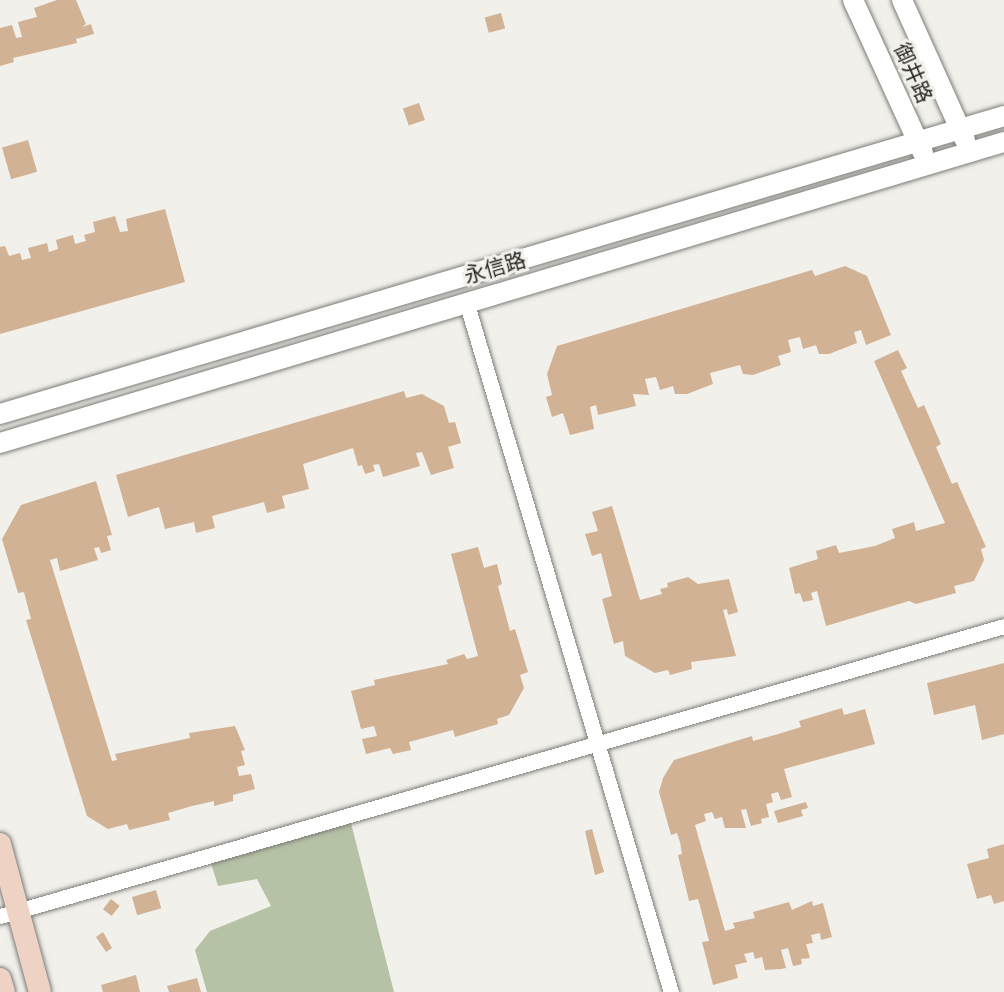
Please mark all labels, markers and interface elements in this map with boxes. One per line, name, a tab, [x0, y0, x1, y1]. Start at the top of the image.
street label: 御井路	[889, 39, 937, 107]
street label: 永信路	[461, 247, 529, 289]

